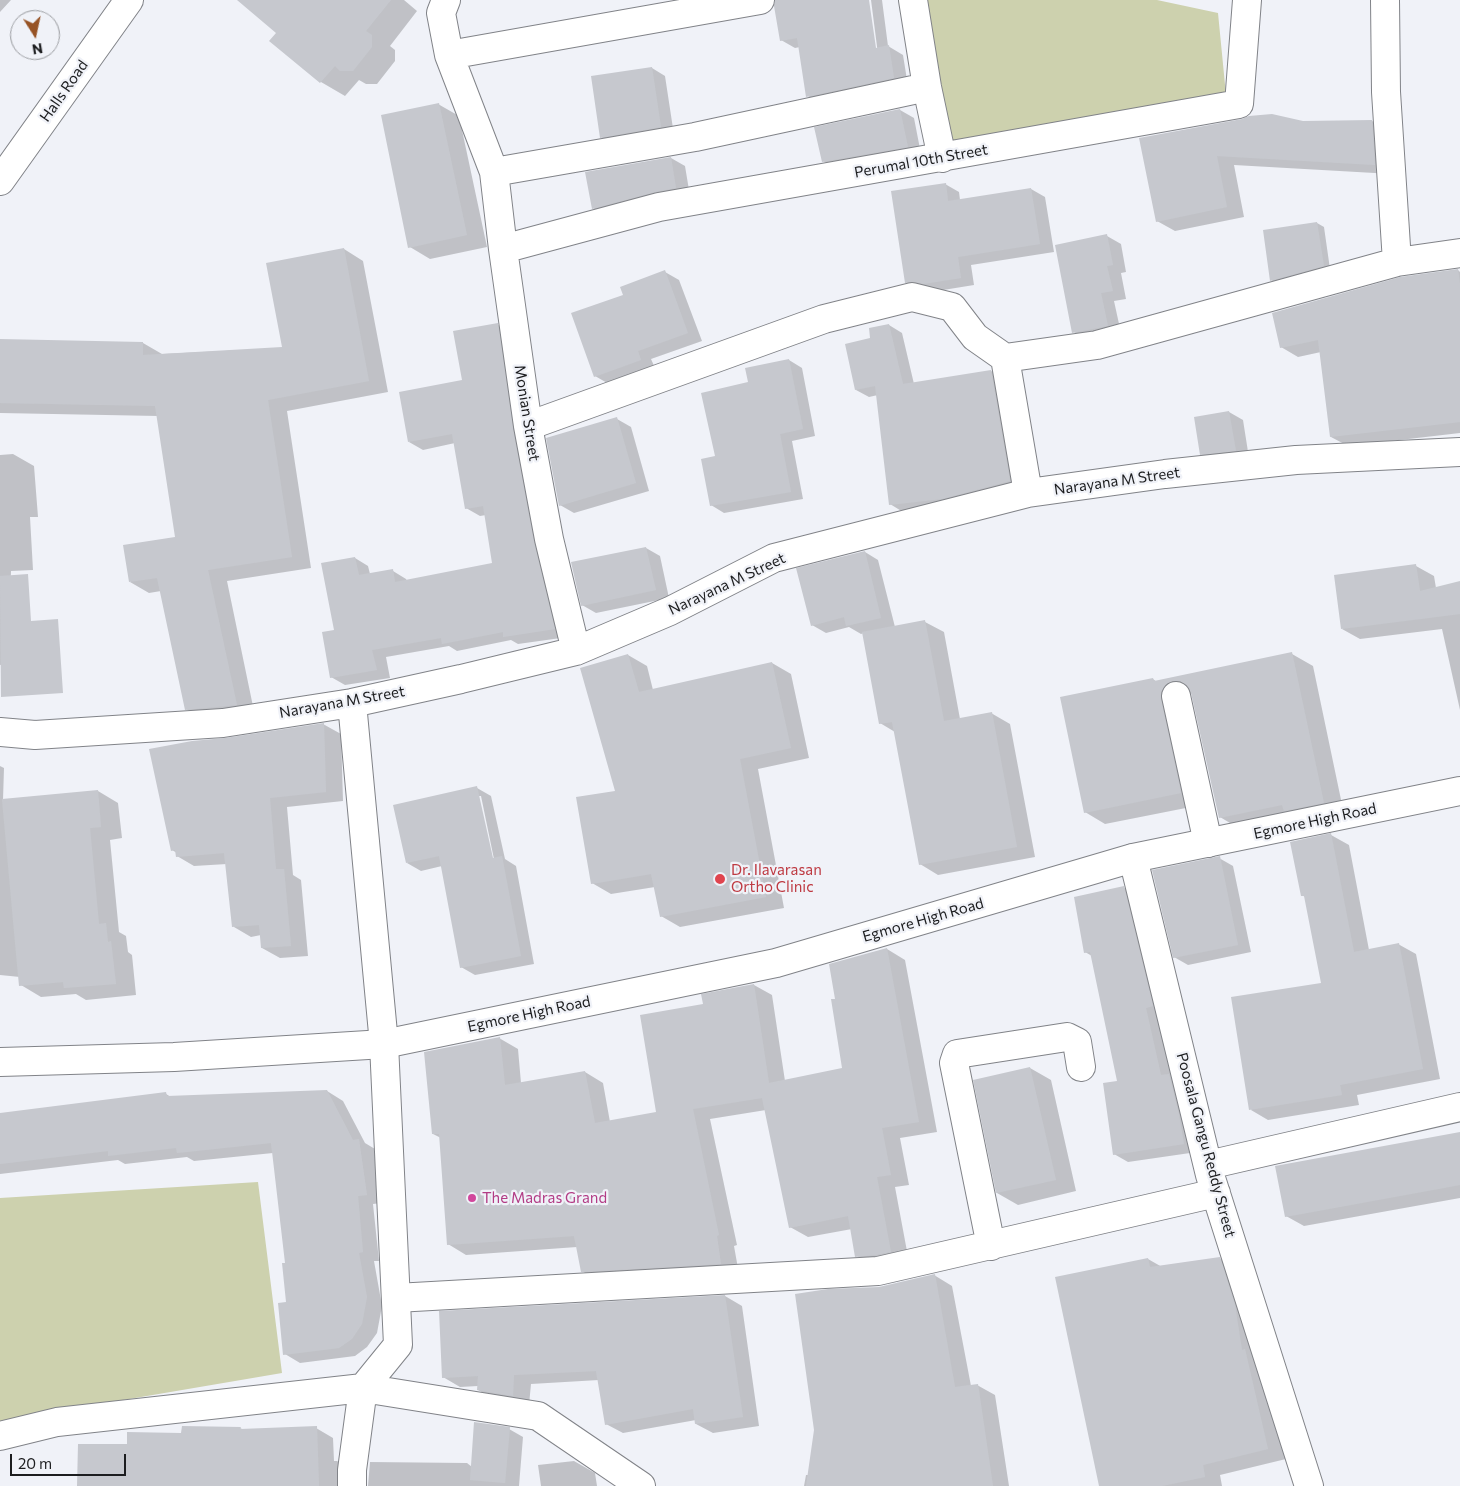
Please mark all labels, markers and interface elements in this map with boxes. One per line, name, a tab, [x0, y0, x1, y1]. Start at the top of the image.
north arrow	[10, 10, 60, 60]
text: N	[31, 40, 44, 59]
street label: Halls Road	[36, 57, 92, 125]
street label: Perumal 10th Street	[853, 140, 989, 182]
street label: Monian Street	[510, 363, 544, 463]
street label: Narayana M Street	[1053, 463, 1181, 499]
street label: Narayana M Street	[666, 549, 788, 619]
street label: Narayana M Street	[278, 682, 406, 722]
street label: Egmore High Road	[1252, 799, 1378, 843]
place label: Dr. Ilavarasan Ortho Clinic	[731, 861, 822, 896]
marker: Dr. Ilavarasan Ortho Clinic	[713, 872, 727, 886]
street label: Egmore High Road	[860, 894, 986, 946]
street label: Egmore High Road	[466, 992, 592, 1036]
street label: Poosala Gangu Reddy Street	[1173, 1051, 1239, 1239]
place label: The Madras Grand	[482, 1189, 607, 1207]
marker: The Madras Grand	[466, 1192, 478, 1204]
scale bar	[12, 1444, 129, 1476]
text: 20 m	[18, 1454, 52, 1472]

